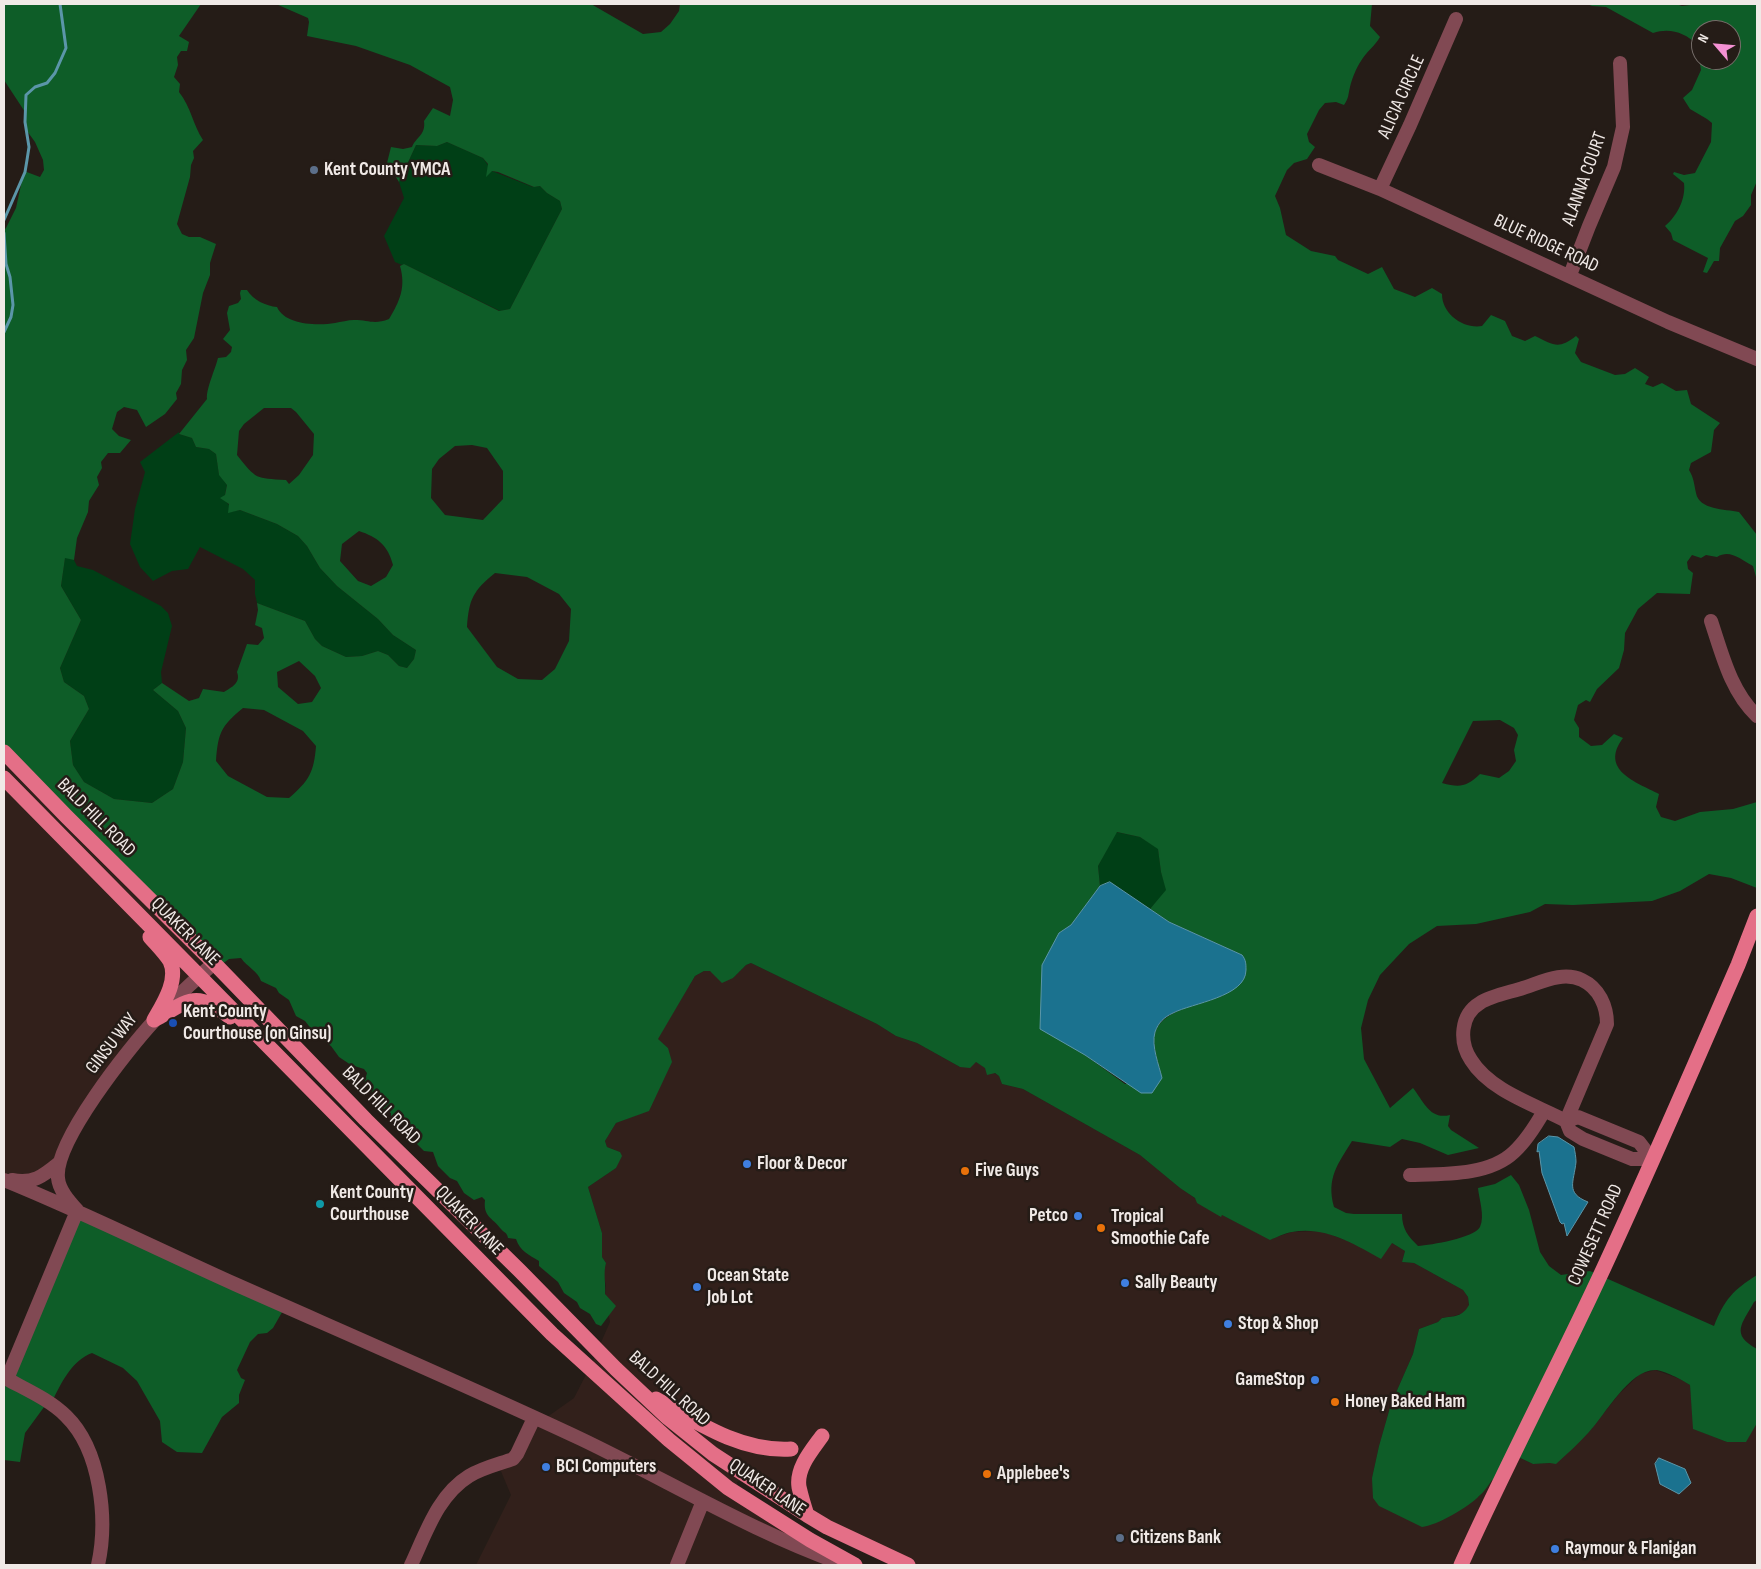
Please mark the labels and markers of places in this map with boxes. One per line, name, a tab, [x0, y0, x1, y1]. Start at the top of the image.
place label: Kent County YMCA	[324, 159, 450, 181]
marker: Kent County YMCA	[308, 164, 320, 176]
place label: Kent County Courthouse (on Ginsu)	[183, 1001, 331, 1045]
marker: Kent County Courthouse (on Ginsu)	[167, 1017, 179, 1029]
place label: Floor & Decor	[757, 1153, 847, 1175]
marker: Floor & Decor	[741, 1158, 753, 1170]
place label: Five Guys	[975, 1160, 1039, 1182]
marker: Five Guys	[959, 1165, 971, 1177]
place label: Kent County Courthouse	[330, 1182, 414, 1226]
marker: Kent County Courthouse	[314, 1198, 326, 1210]
place label: Petco	[1029, 1205, 1068, 1227]
place label: Tropical Smoothie Cafe	[1111, 1206, 1210, 1250]
marker: Petco	[1072, 1210, 1084, 1222]
marker: Tropical Smoothie Cafe	[1095, 1222, 1107, 1234]
place label: Ocean State Job Lot	[707, 1265, 789, 1309]
place label: Sally Beauty	[1135, 1272, 1217, 1294]
marker: Sally Beauty	[1119, 1277, 1131, 1289]
marker: Ocean State Job Lot	[691, 1281, 703, 1293]
place label: Stop & Shop	[1238, 1313, 1319, 1335]
marker: Stop & Shop	[1222, 1318, 1234, 1330]
place label: GameStop	[1235, 1369, 1305, 1391]
marker: GameStop	[1309, 1374, 1321, 1386]
place label: Honey Baked Ham	[1345, 1391, 1465, 1413]
marker: Honey Baked Ham	[1329, 1396, 1341, 1408]
place label: BCI Computers	[556, 1456, 656, 1478]
marker: BCI Computers	[540, 1461, 552, 1473]
place label: Applebee's	[997, 1463, 1070, 1485]
marker: Applebee's	[981, 1468, 993, 1480]
place label: Citizens Bank	[1130, 1527, 1221, 1549]
marker: Citizens Bank	[1114, 1532, 1126, 1544]
place label: Raymour & Flanigan	[1565, 1538, 1697, 1560]
marker: Raymour & Flanigan	[1549, 1543, 1561, 1555]

